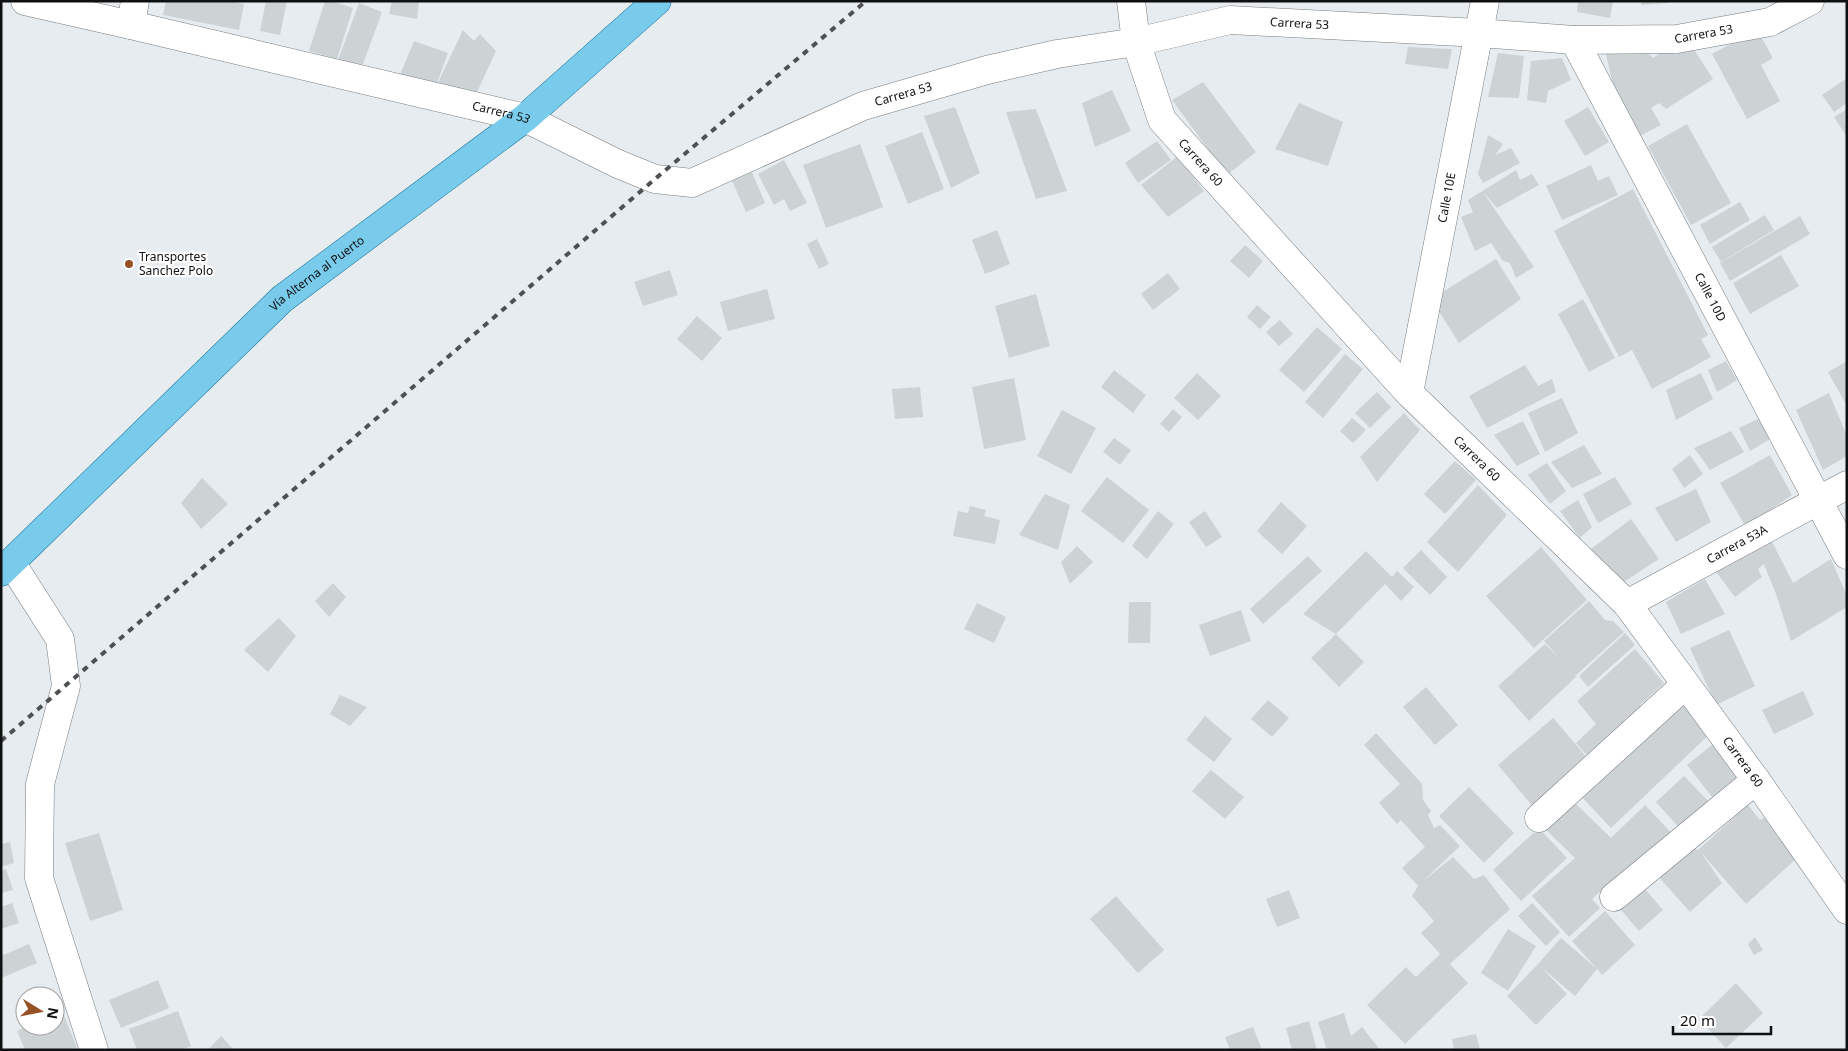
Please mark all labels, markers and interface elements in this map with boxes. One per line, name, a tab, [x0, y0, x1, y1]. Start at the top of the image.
street label: Carrera 53	[1270, 13, 1330, 33]
street label: Carrera 53	[1673, 20, 1734, 47]
street label: Carrera 53	[872, 77, 934, 110]
street label: Carrera 53	[471, 97, 534, 127]
street label: Carrera 60	[1175, 135, 1227, 190]
street label: Calle 10E	[1433, 171, 1460, 224]
street label: Vía Alterna al Puerto	[265, 232, 368, 315]
place label: Transportes Sanchez Polo	[139, 248, 213, 279]
marker: Transportes Sanchez Polo	[123, 258, 135, 270]
street label: Calle 10D	[1691, 269, 1731, 324]
street label: Carrera 60	[1450, 432, 1504, 485]
street label: Carrera 53A	[1703, 521, 1770, 567]
street label: Carrera 60	[1719, 733, 1768, 791]
north arrow	[15, 986, 65, 1036]
scale bar	[1673, 1004, 1770, 1036]
text: N	[43, 1006, 64, 1021]
text: 20 m	[1680, 1010, 1715, 1030]

